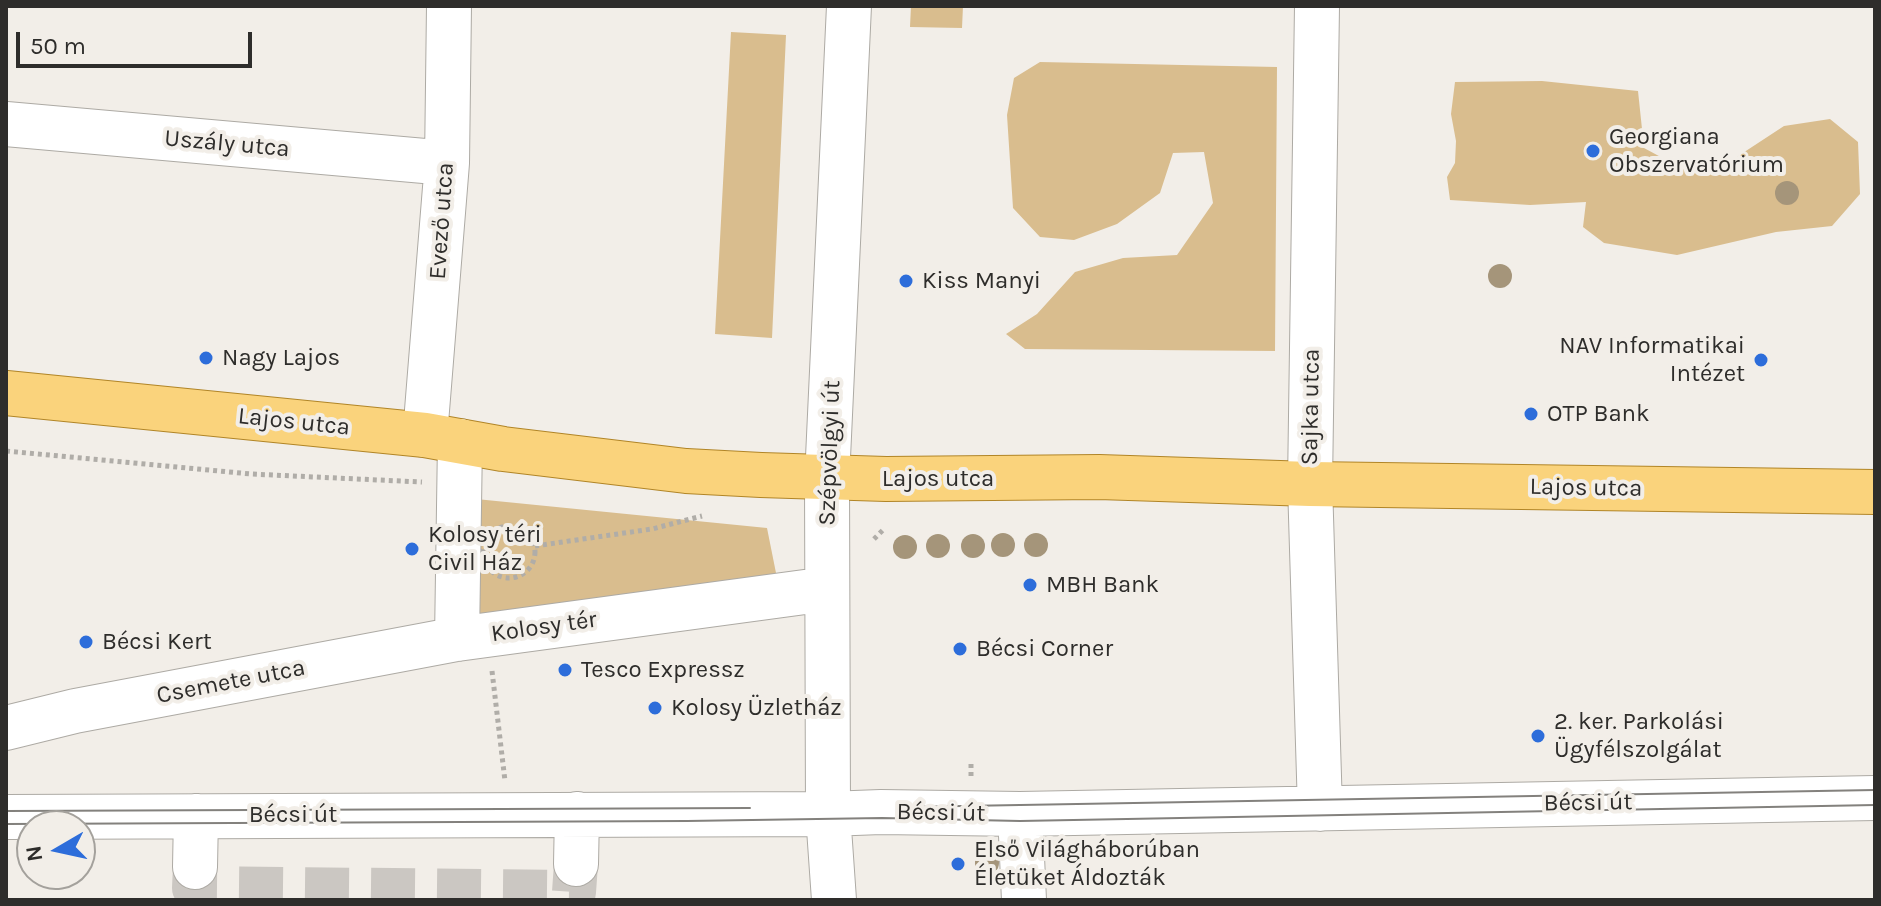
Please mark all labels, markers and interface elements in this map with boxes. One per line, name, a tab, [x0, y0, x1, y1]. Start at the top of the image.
scale bar	[20, 16, 256, 66]
text: 50 m	[30, 32, 86, 60]
place label: Georgiana Obszervatórium	[1609, 123, 1784, 179]
street label: Uszály utca	[163, 124, 291, 164]
marker: Georgiana Obszervatórium	[1584, 142, 1602, 160]
street label: Evező utca	[424, 162, 460, 280]
place label: Kiss Manyi	[922, 267, 1041, 295]
marker: Kiss Manyi	[897, 272, 915, 290]
place label: NAV Informatikai Intézet	[1559, 332, 1745, 388]
place label: Nagy Lajos	[222, 344, 340, 372]
street label: Sajka utca	[1296, 348, 1326, 466]
marker: Nagy Lajos	[197, 349, 215, 367]
marker: NAV Informatikai Intézet	[1752, 351, 1770, 369]
street label: Szépvölgyi út	[813, 380, 847, 526]
place label: OTP Bank	[1547, 400, 1650, 428]
street label: Lajos utca	[237, 402, 351, 442]
marker: OTP Bank	[1522, 405, 1540, 423]
street label: Lajos utca	[882, 465, 994, 493]
street label: Lajos utca	[1529, 473, 1643, 503]
place label: Kolosy téri Civil Ház	[428, 521, 542, 577]
marker: Kolosy téri Civil Ház	[403, 540, 421, 558]
place label: MBH Bank	[1046, 571, 1159, 599]
marker: MBH Bank	[1021, 576, 1039, 594]
street label: Kolosy tér	[489, 605, 599, 649]
place label: Bécsi Kert	[102, 628, 212, 656]
marker: Bécsi Kert	[77, 633, 95, 651]
place label: Bécsi Corner	[976, 635, 1113, 663]
marker: Bécsi Corner	[951, 640, 969, 658]
street label: Csemete utca	[154, 653, 308, 711]
place label: Tesco Expressz	[581, 656, 745, 684]
marker: Tesco Expressz	[556, 661, 574, 679]
place label: Kolosy Üzletház	[671, 694, 842, 722]
marker: Kolosy Üzletház	[646, 699, 664, 717]
place label: 2. ker. Parkolási Ügyfélszolgálat	[1554, 708, 1724, 764]
marker: 2. ker. Parkolási Ügyfélszolgálat	[1529, 727, 1547, 745]
street label: Bécsi út	[1543, 788, 1633, 818]
street label: Bécsi út	[896, 798, 986, 828]
street label: Bécsi út	[249, 801, 337, 829]
north arrow	[16, 810, 96, 890]
place label: Első Világháborúban Életüket Áldozták	[974, 836, 1200, 892]
text: N	[20, 844, 48, 863]
marker: Első Világháborúban Életüket Áldozták	[949, 855, 967, 873]

